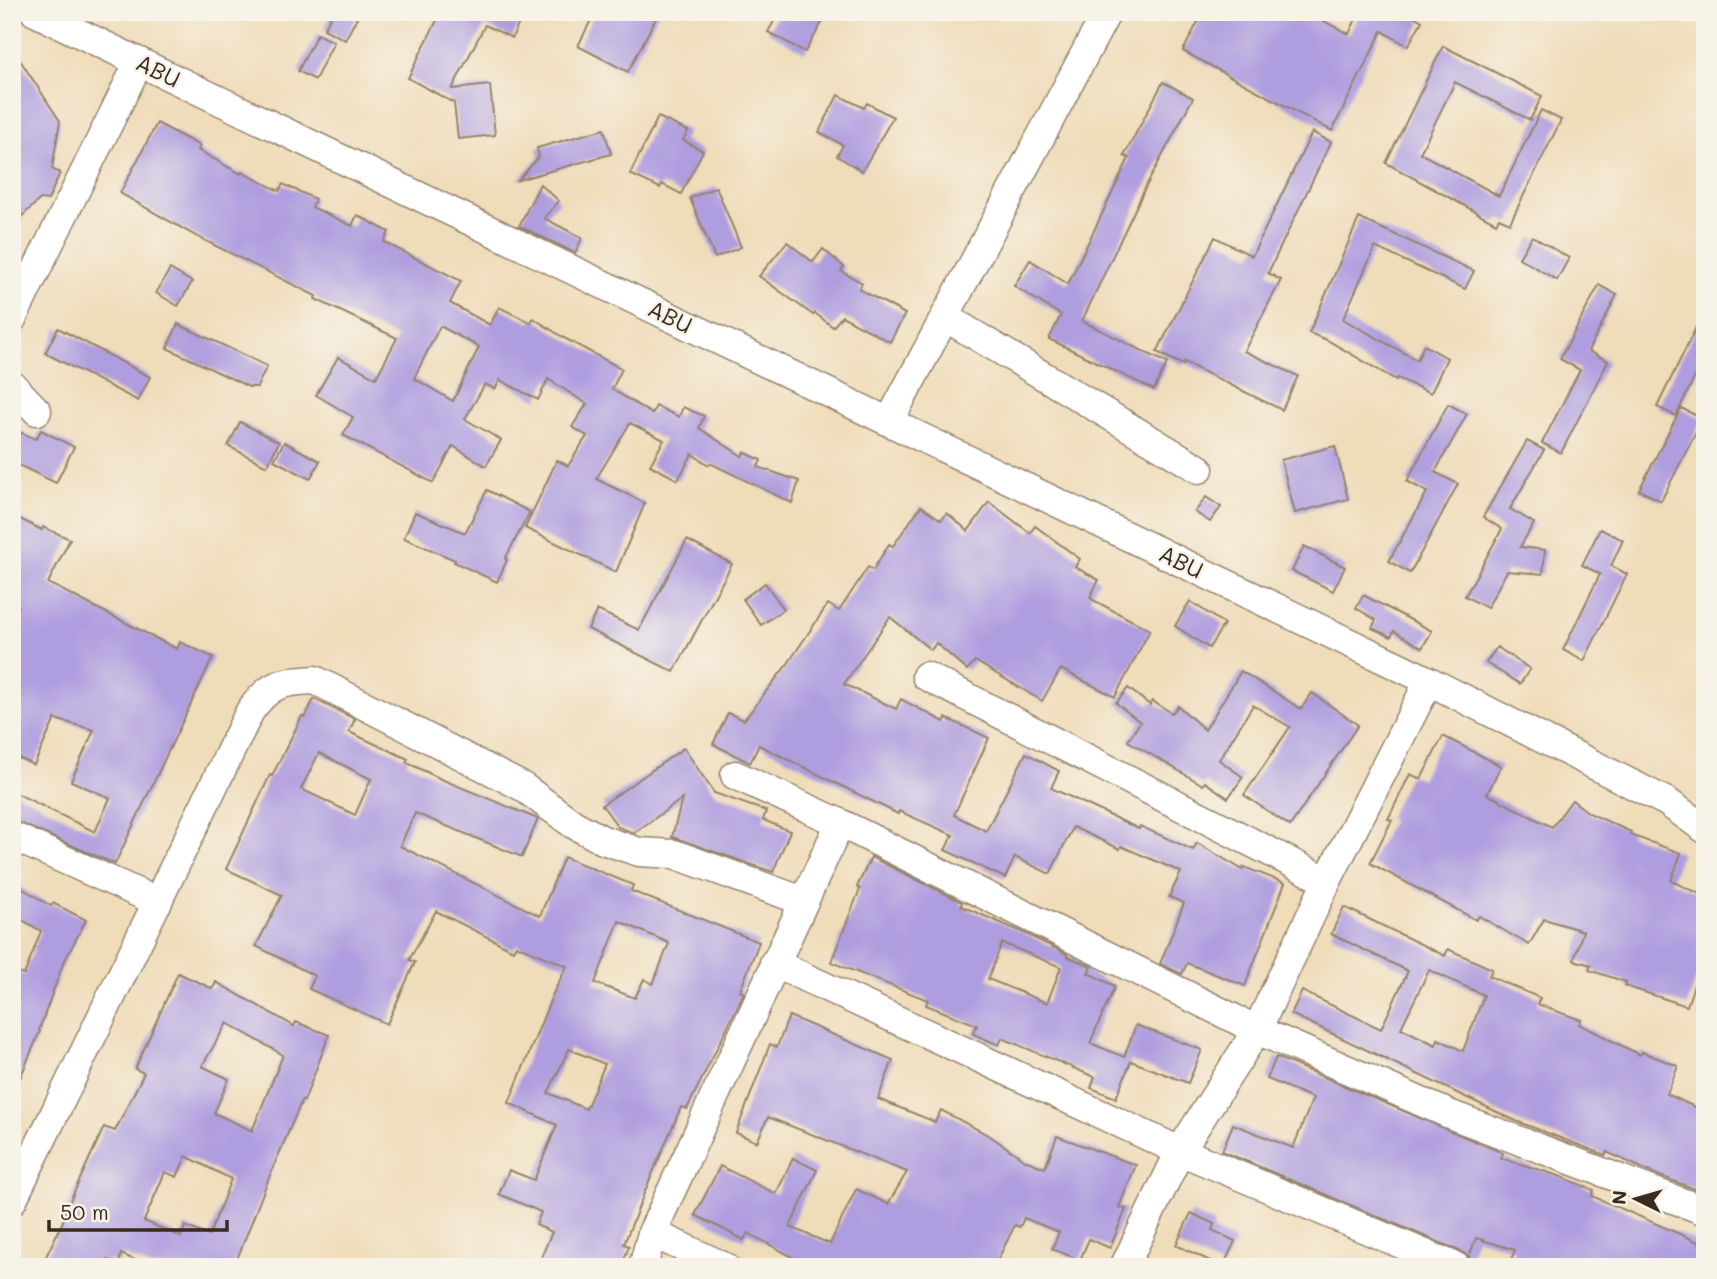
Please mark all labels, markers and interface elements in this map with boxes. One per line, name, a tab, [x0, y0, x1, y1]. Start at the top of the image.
street label: ABU	[131, 47, 185, 94]
street label: ABU	[643, 293, 697, 340]
street label: ABU	[1154, 538, 1208, 585]
north arrow	[1602, 1164, 1672, 1234]
scale bar	[49, 1188, 228, 1232]
text: N	[1605, 1189, 1632, 1206]
text: 50 m	[60, 1198, 109, 1225]

